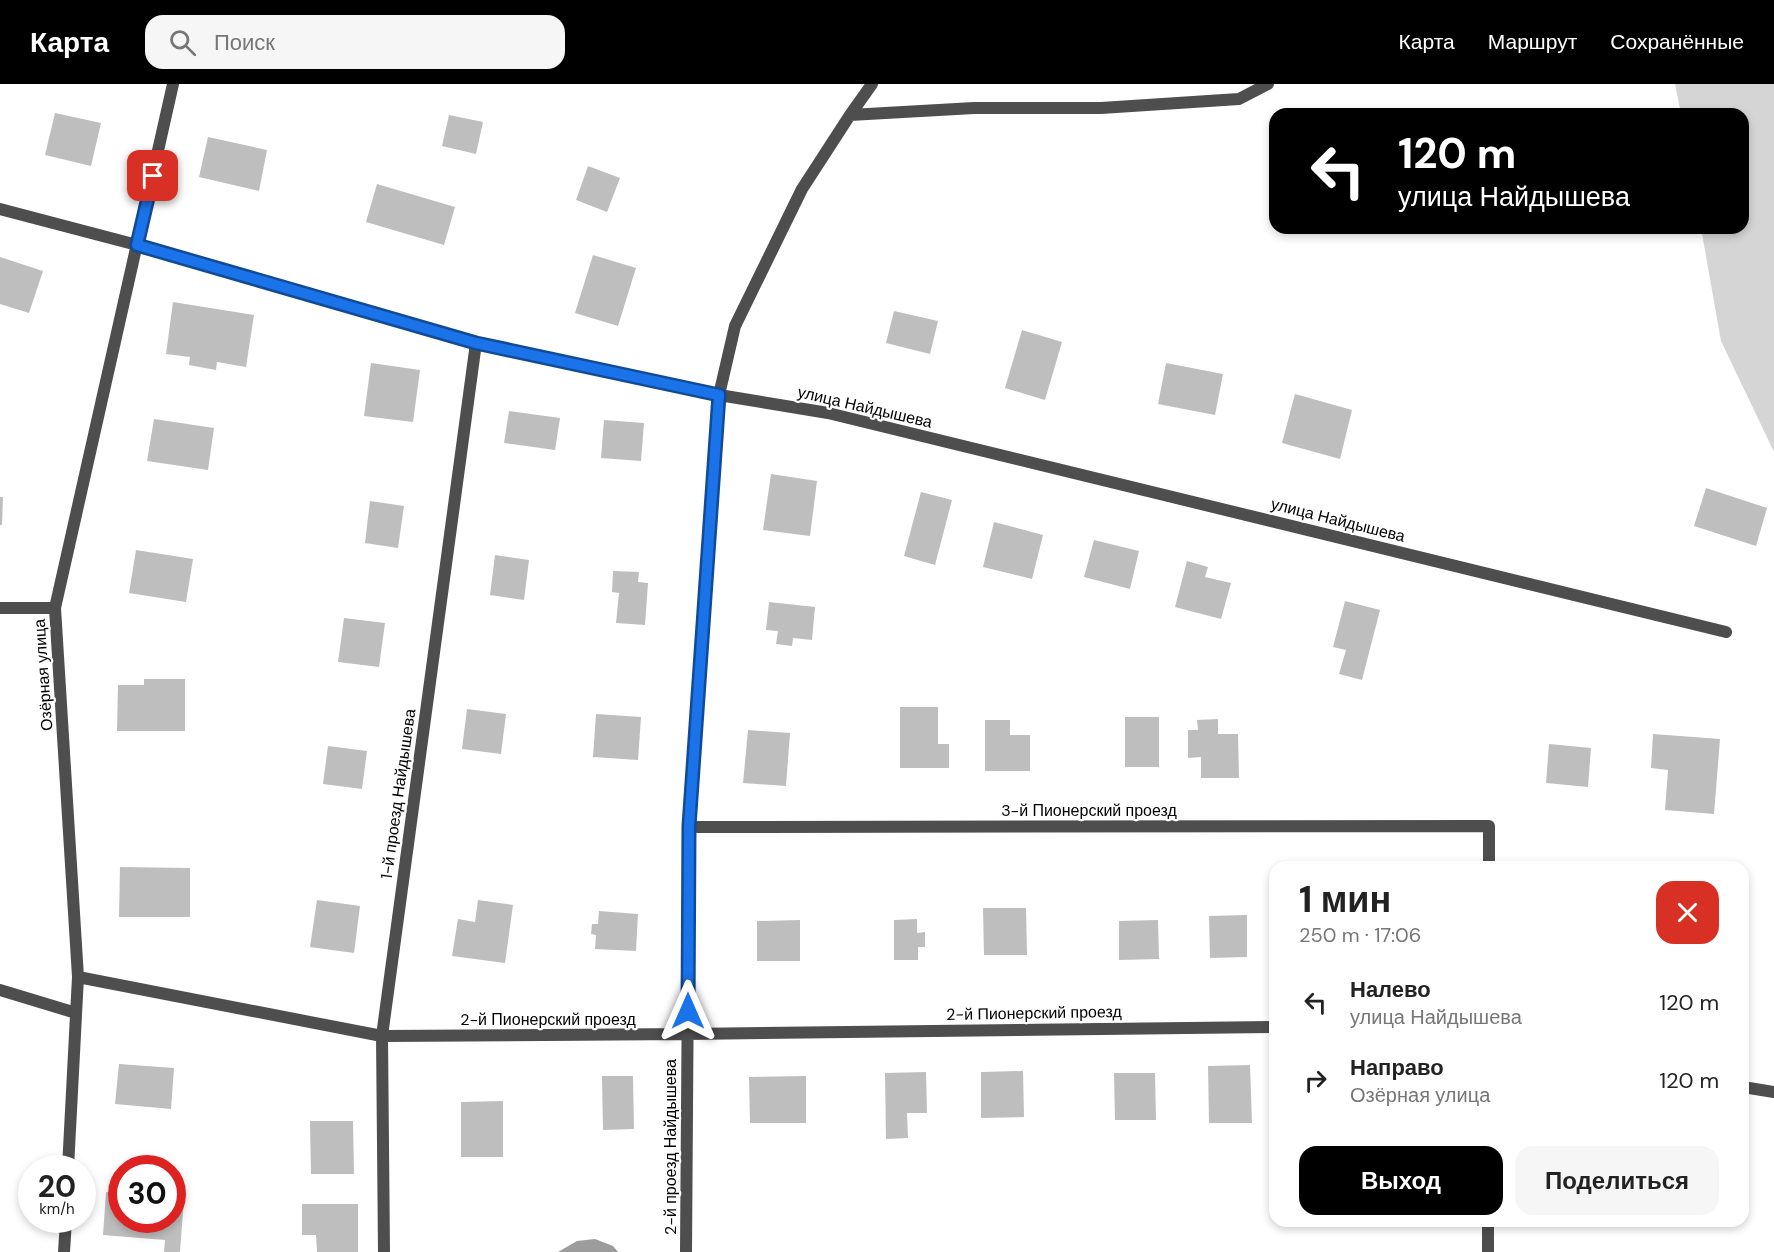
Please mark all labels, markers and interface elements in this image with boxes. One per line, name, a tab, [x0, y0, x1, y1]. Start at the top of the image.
search box	[145, 15, 565, 69]
text: Карта	[30, 24, 109, 61]
icon: search	[166, 26, 199, 59]
text: Поиск	[214, 28, 275, 57]
text: Карта	[1399, 28, 1455, 56]
text: Маршрут	[1488, 28, 1577, 56]
text: Сохранённые	[1610, 28, 1744, 56]
text: 120 m	[1398, 126, 1516, 181]
icon: left	[1299, 132, 1377, 210]
pin	[127, 150, 178, 201]
icon: arrive	[136, 159, 169, 192]
text: улица Найдышева	[1398, 179, 1630, 214]
street label: улица Найдышева	[796, 381, 934, 433]
street label: улица Найдышева	[1269, 493, 1407, 547]
street label: Озёрная улица	[29, 618, 57, 732]
street label: 1-й проезд Найдышева	[376, 707, 420, 880]
street label: 3-й Пионерский проезд	[1001, 800, 1178, 821]
text: 1 мин	[1299, 876, 1391, 923]
button: close	[1656, 881, 1719, 944]
text: 250 m · 17:06	[1299, 922, 1421, 948]
text: Налево	[1350, 975, 1431, 1004]
position arrow	[656, 979, 720, 1043]
icon: left	[1299, 986, 1332, 1019]
text: 120 m	[1659, 988, 1719, 1017]
street label: 2-й Пионерский проезд	[946, 1001, 1123, 1025]
text: улица Найдышева	[1350, 1004, 1522, 1030]
street label: 2-й Пионерский проезд	[460, 1009, 636, 1030]
text: Направо	[1350, 1053, 1444, 1082]
street label: 2-й проезд Найдышева	[660, 1059, 681, 1235]
icon: right	[1299, 1064, 1332, 1097]
text: 120 m	[1659, 1066, 1719, 1095]
text: Озёрная улица	[1350, 1082, 1490, 1108]
button: Выход	[1299, 1146, 1503, 1215]
button: Поделиться	[1515, 1146, 1719, 1215]
speed limit sign: 30	[108, 1155, 186, 1233]
text: 20	[38, 1167, 76, 1206]
text: km/h	[39, 1199, 75, 1219]

